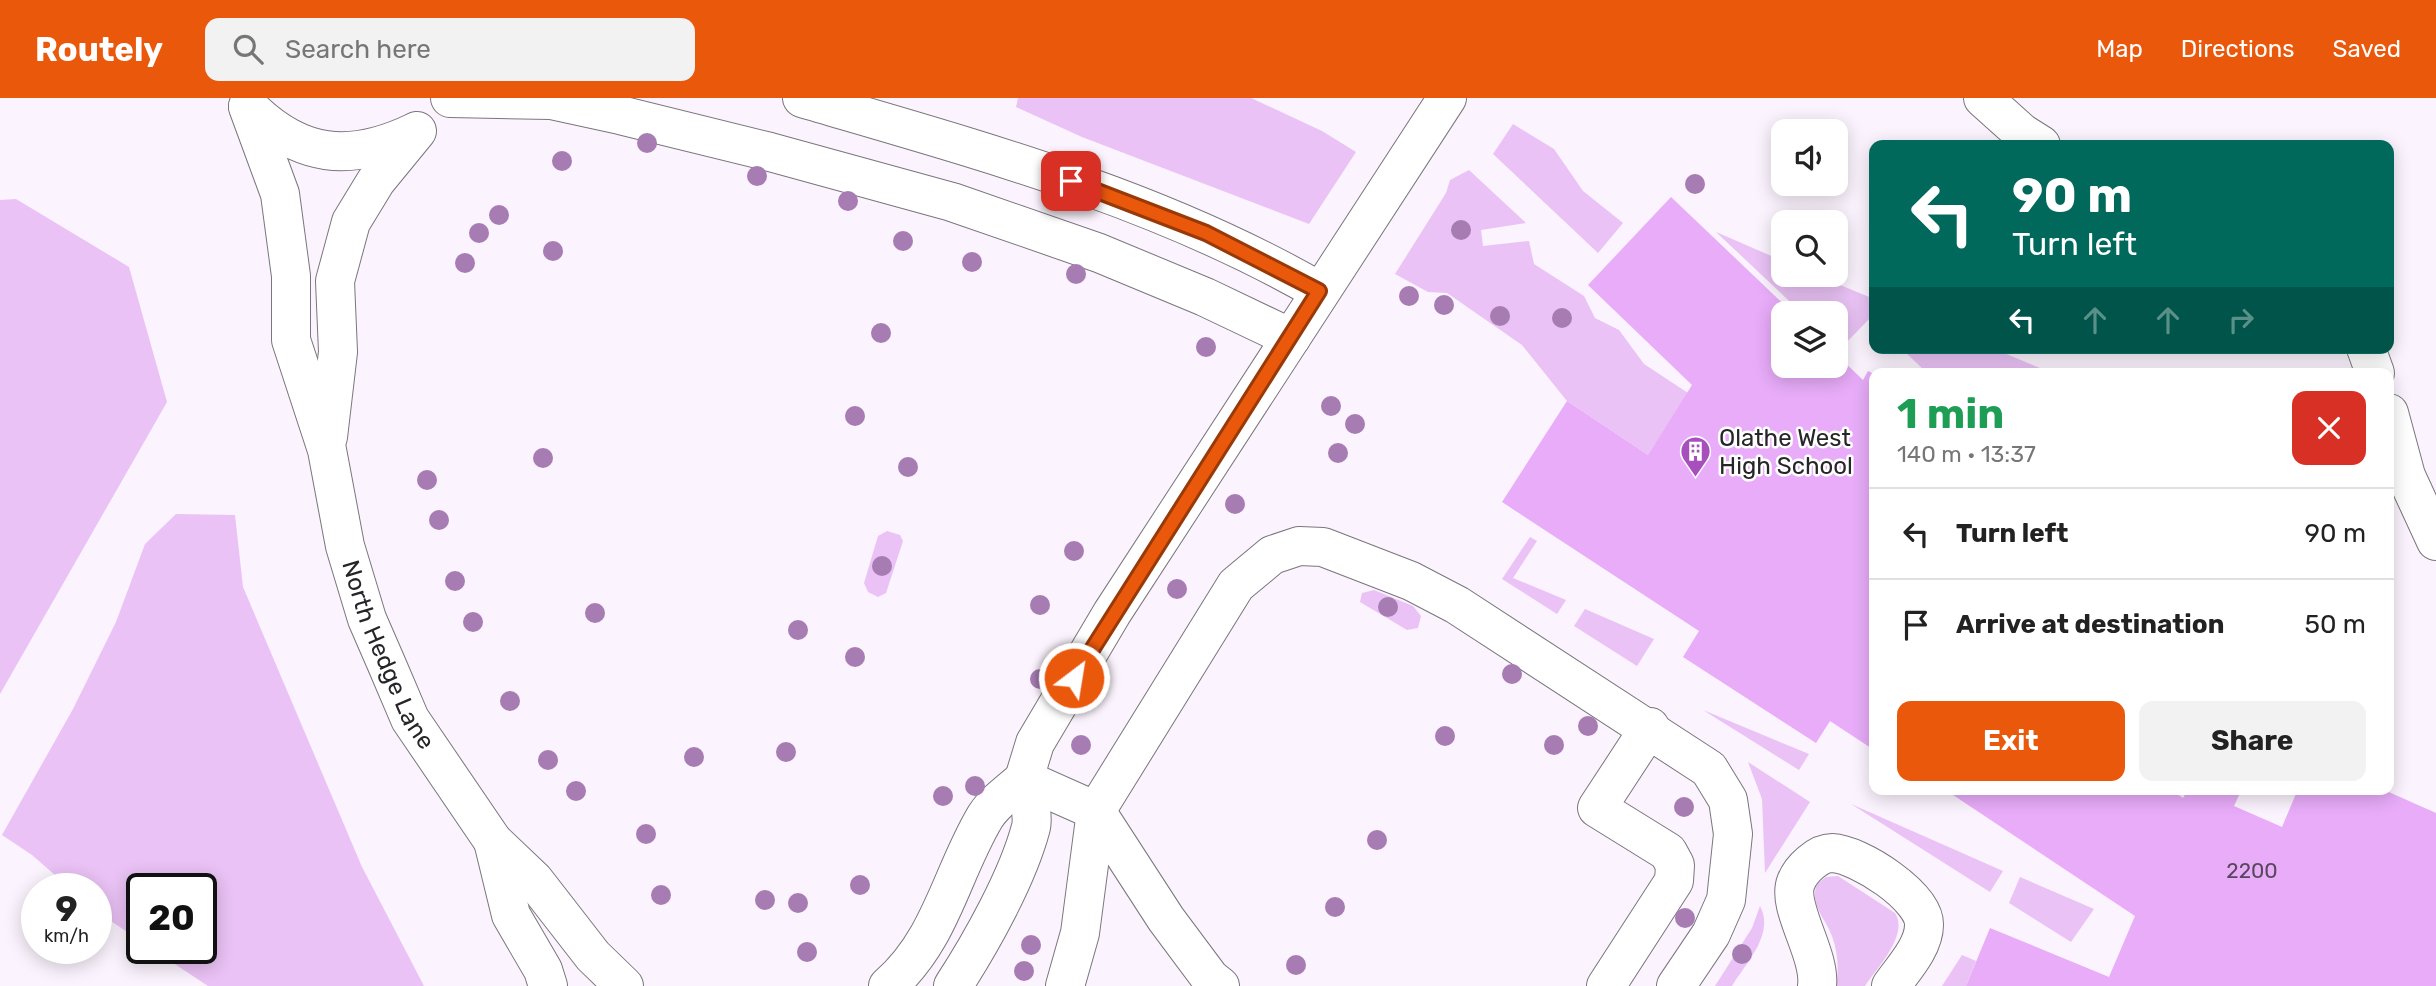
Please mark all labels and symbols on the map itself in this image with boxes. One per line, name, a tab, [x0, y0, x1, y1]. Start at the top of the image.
pin	[1041, 151, 1101, 211]
place label: Olathe West High School	[1719, 424, 1853, 480]
building icon: Olathe West High School	[1679, 435, 1713, 479]
street label: North Hedge Lane	[336, 557, 440, 755]
position arrow	[1037, 641, 1111, 715]
house number: 2200	[2226, 858, 2278, 883]
speed limit sign: 20	[126, 873, 217, 964]

